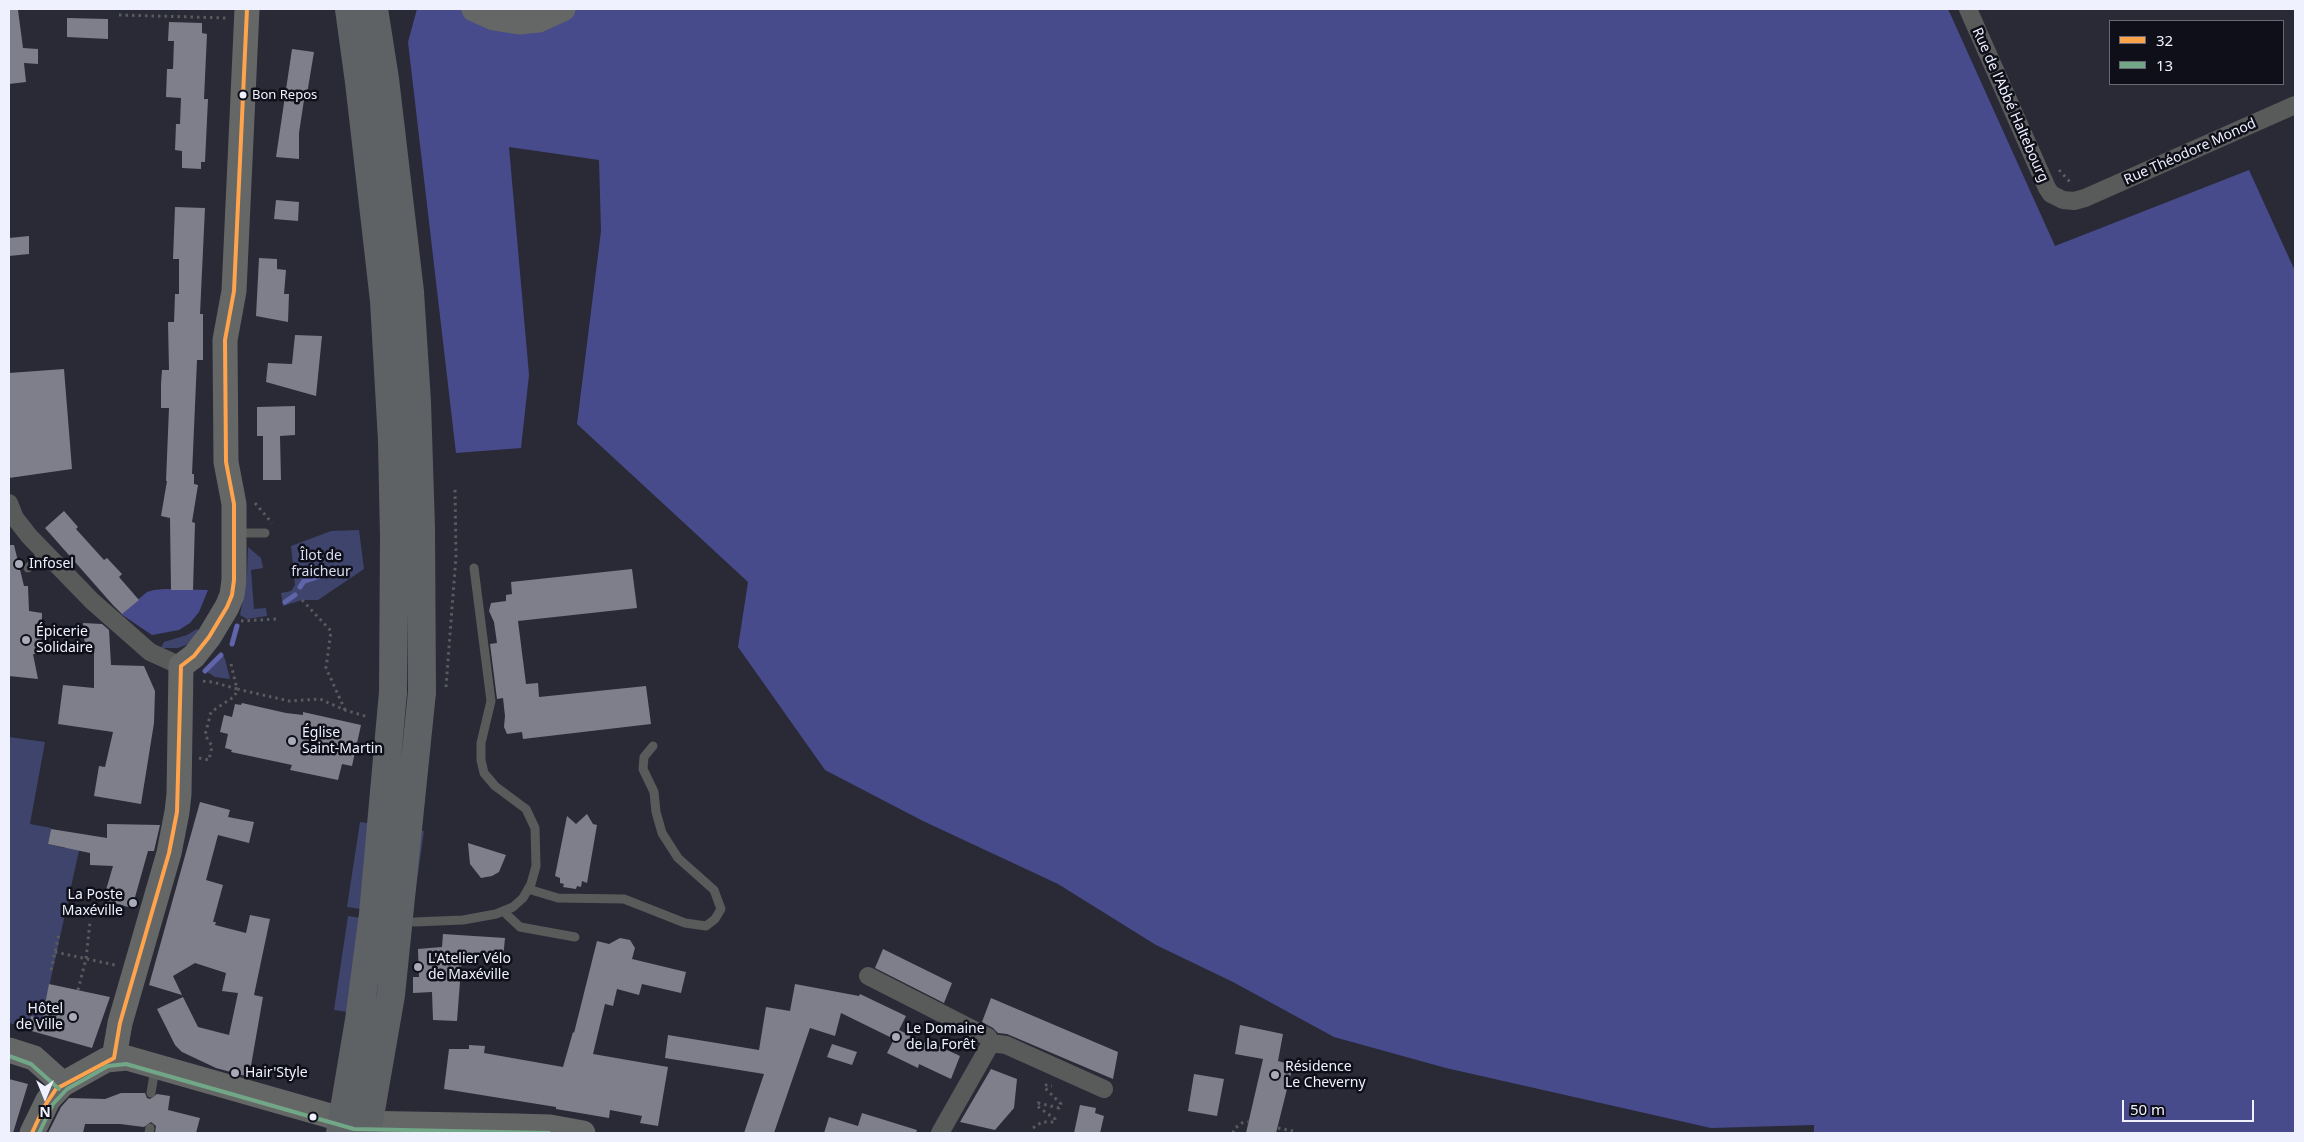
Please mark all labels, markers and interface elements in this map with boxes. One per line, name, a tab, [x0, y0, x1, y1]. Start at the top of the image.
legend	[2109, 20, 2284, 85]
street label: Rue de l'Abbé Haltebourg	[1968, 25, 2052, 185]
text: 32	[2156, 30, 2173, 50]
text: 13	[2156, 55, 2173, 75]
place label: Bon Repos	[252, 87, 317, 103]
marker: Bon Repos	[238, 90, 248, 100]
street label: Rue Théodore Monod	[2121, 115, 2259, 189]
park label: Îlot de fraicheur	[291, 548, 351, 580]
place label: Infosel	[29, 556, 74, 572]
marker: Infosel	[13, 558, 25, 570]
place label: Épicerie Solidaire	[36, 624, 93, 656]
marker: Épicerie Solidaire	[20, 634, 32, 646]
place label: Église Saint-Martin	[302, 725, 383, 758]
marker: Église Saint-Martin	[286, 735, 298, 747]
place label: La Poste Maxéville	[62, 887, 123, 920]
marker: La Poste Maxéville	[127, 897, 139, 909]
place label: L'Atelier Vélo de Maxéville	[428, 951, 511, 984]
marker: L'Atelier Vélo de Maxéville	[412, 961, 424, 973]
place label: Hôtel de Ville	[16, 1001, 63, 1034]
marker: Hôtel de Ville	[67, 1011, 79, 1023]
place label: Le Domaine de la Forêt	[906, 1021, 985, 1054]
marker: Le Domaine de la Forêt	[890, 1031, 902, 1043]
place label: Résidence Le Cheverny	[1285, 1059, 1366, 1092]
place label: Hair'Style	[245, 1065, 308, 1081]
marker: Hair'Style	[229, 1067, 241, 1079]
marker: Résidence Le Cheverny	[1269, 1069, 1281, 1081]
north arrow	[20, 1072, 70, 1122]
scale bar	[2124, 1090, 2256, 1122]
text: 50 m	[2130, 1099, 2165, 1119]
text: N	[39, 1103, 51, 1122]
unlabelled marker	[308, 1112, 318, 1122]

